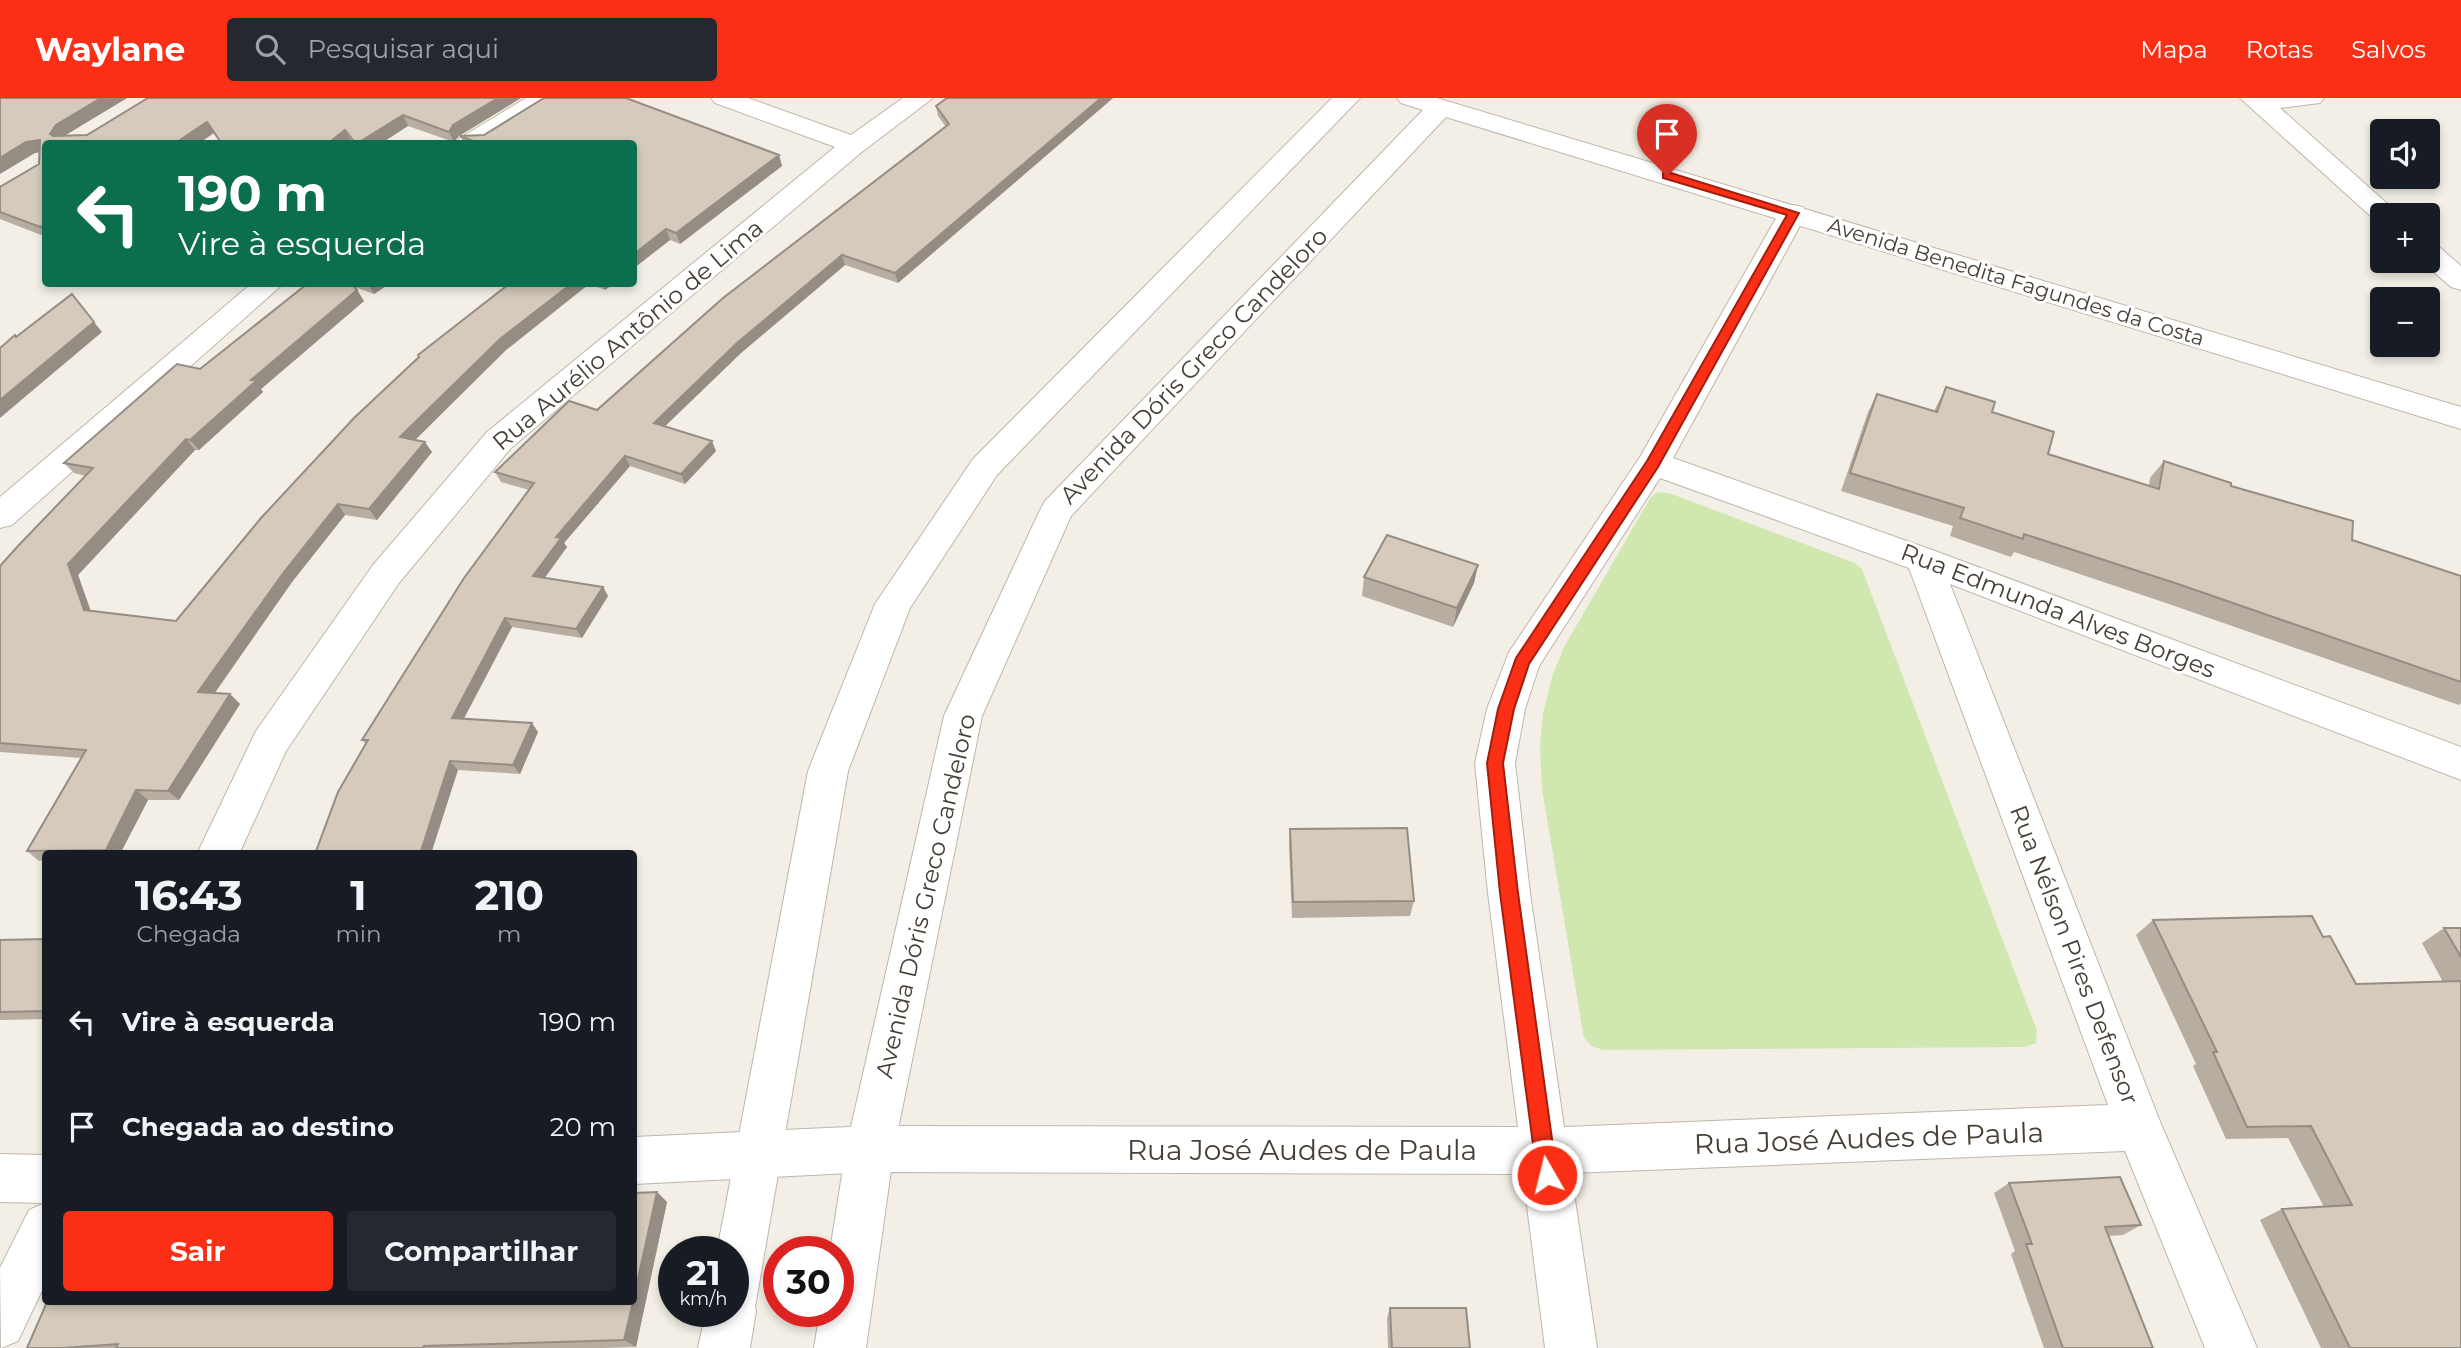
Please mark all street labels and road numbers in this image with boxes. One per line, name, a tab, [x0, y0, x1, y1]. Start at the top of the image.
street label: Avenida Benedita Fagundes da Costa	[1825, 212, 2207, 351]
street label: Rua Aurélio Antônio de Lima	[487, 213, 769, 456]
street label: Avenida Dóris Greco Candeloro	[1054, 222, 1334, 510]
street label: Rua Edmunda Alves Borges	[1897, 537, 2220, 684]
street label: Avenida Dóris Greco Candeloro	[869, 711, 982, 1081]
street label: Rua Nélson Pires Defensor	[2004, 801, 2145, 1109]
street label: Rua José Audes de Paula	[1693, 1115, 2045, 1161]
street label: Rua José Audes de Paula	[1127, 1133, 1477, 1167]

